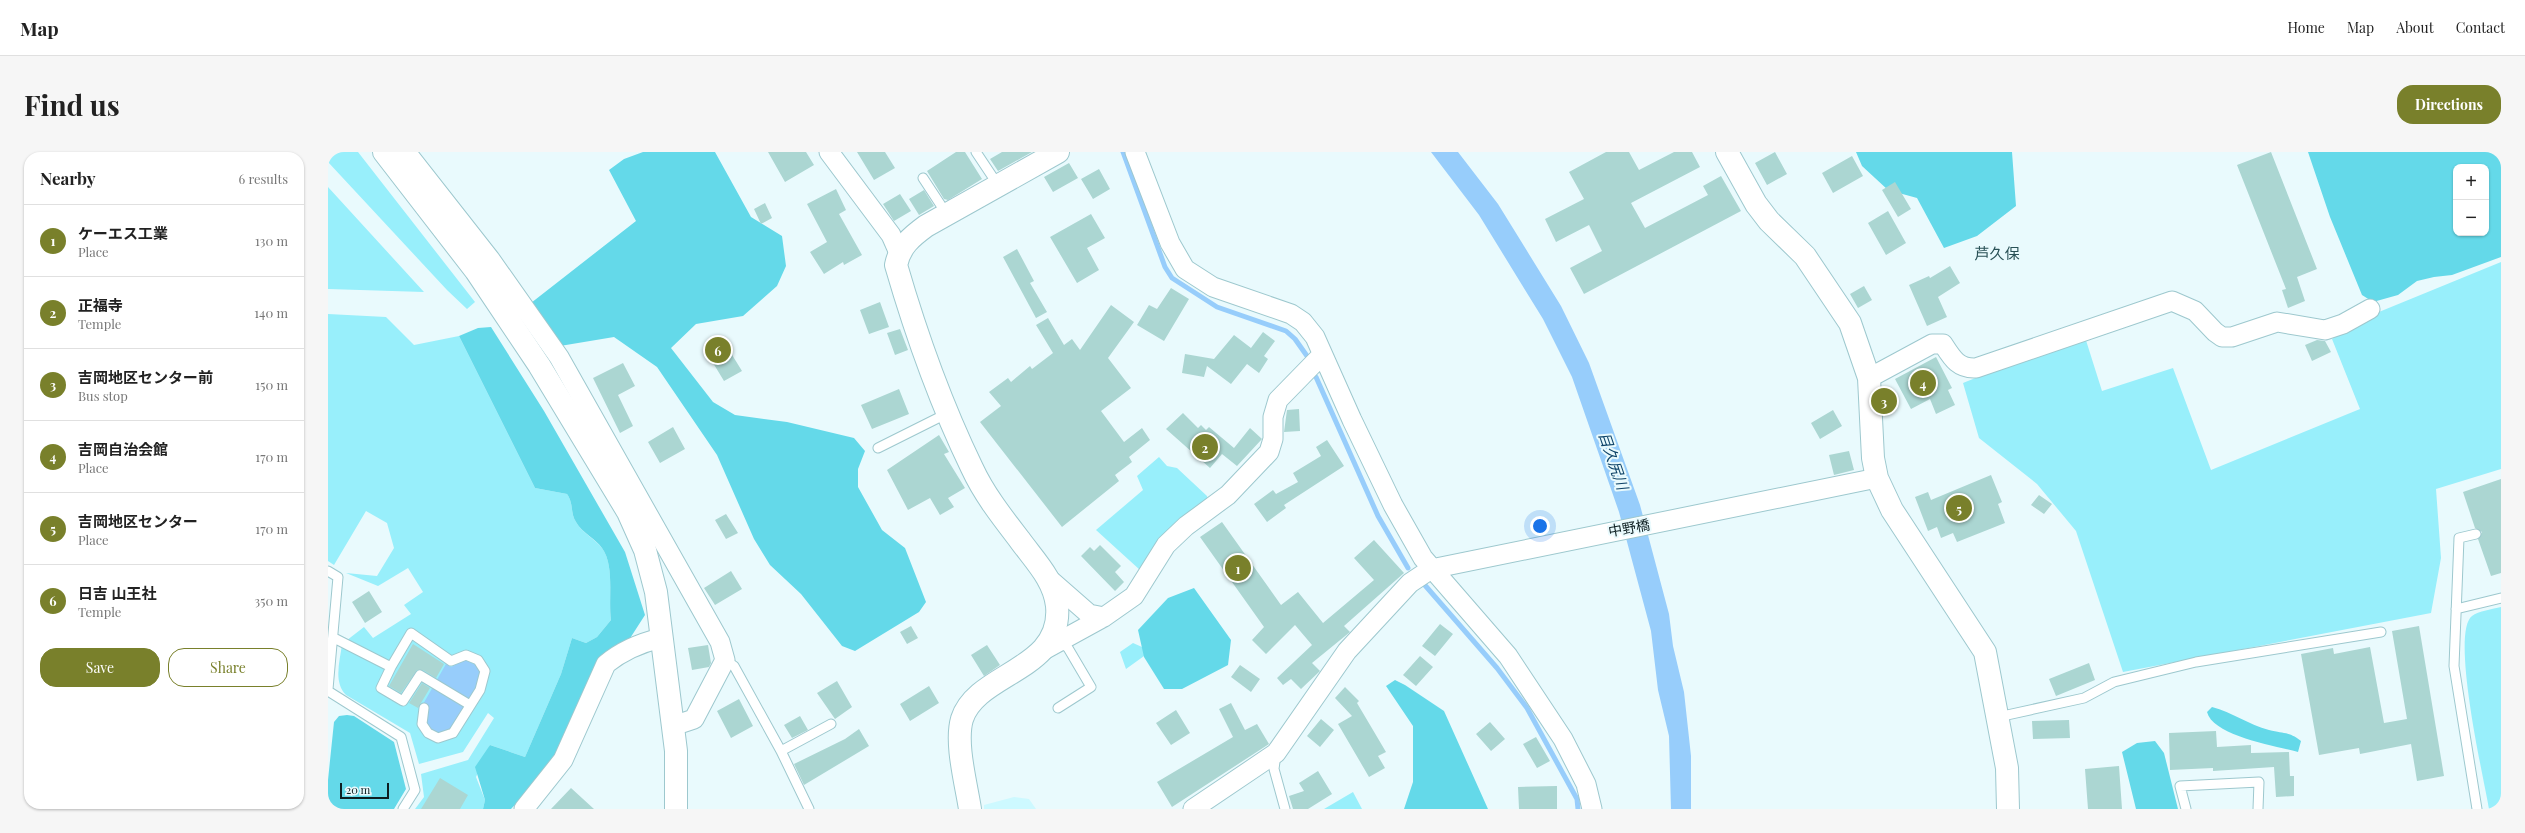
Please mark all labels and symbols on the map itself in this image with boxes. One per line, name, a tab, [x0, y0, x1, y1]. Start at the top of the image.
district label: 芦久保	[1974, 243, 2020, 263]
pin: 6	[705, 335, 731, 365]
pin: 4	[1910, 368, 1936, 398]
pin: 3	[1871, 386, 1897, 416]
water label: 目久尻川	[1595, 429, 1634, 494]
pin: 2	[1192, 432, 1218, 462]
pin: 5	[1946, 493, 1972, 523]
street label: 中野橋	[1607, 515, 1651, 541]
your location	[1530, 516, 1550, 536]
pin: 1	[1225, 553, 1251, 583]
scale bar	[340, 781, 389, 800]

